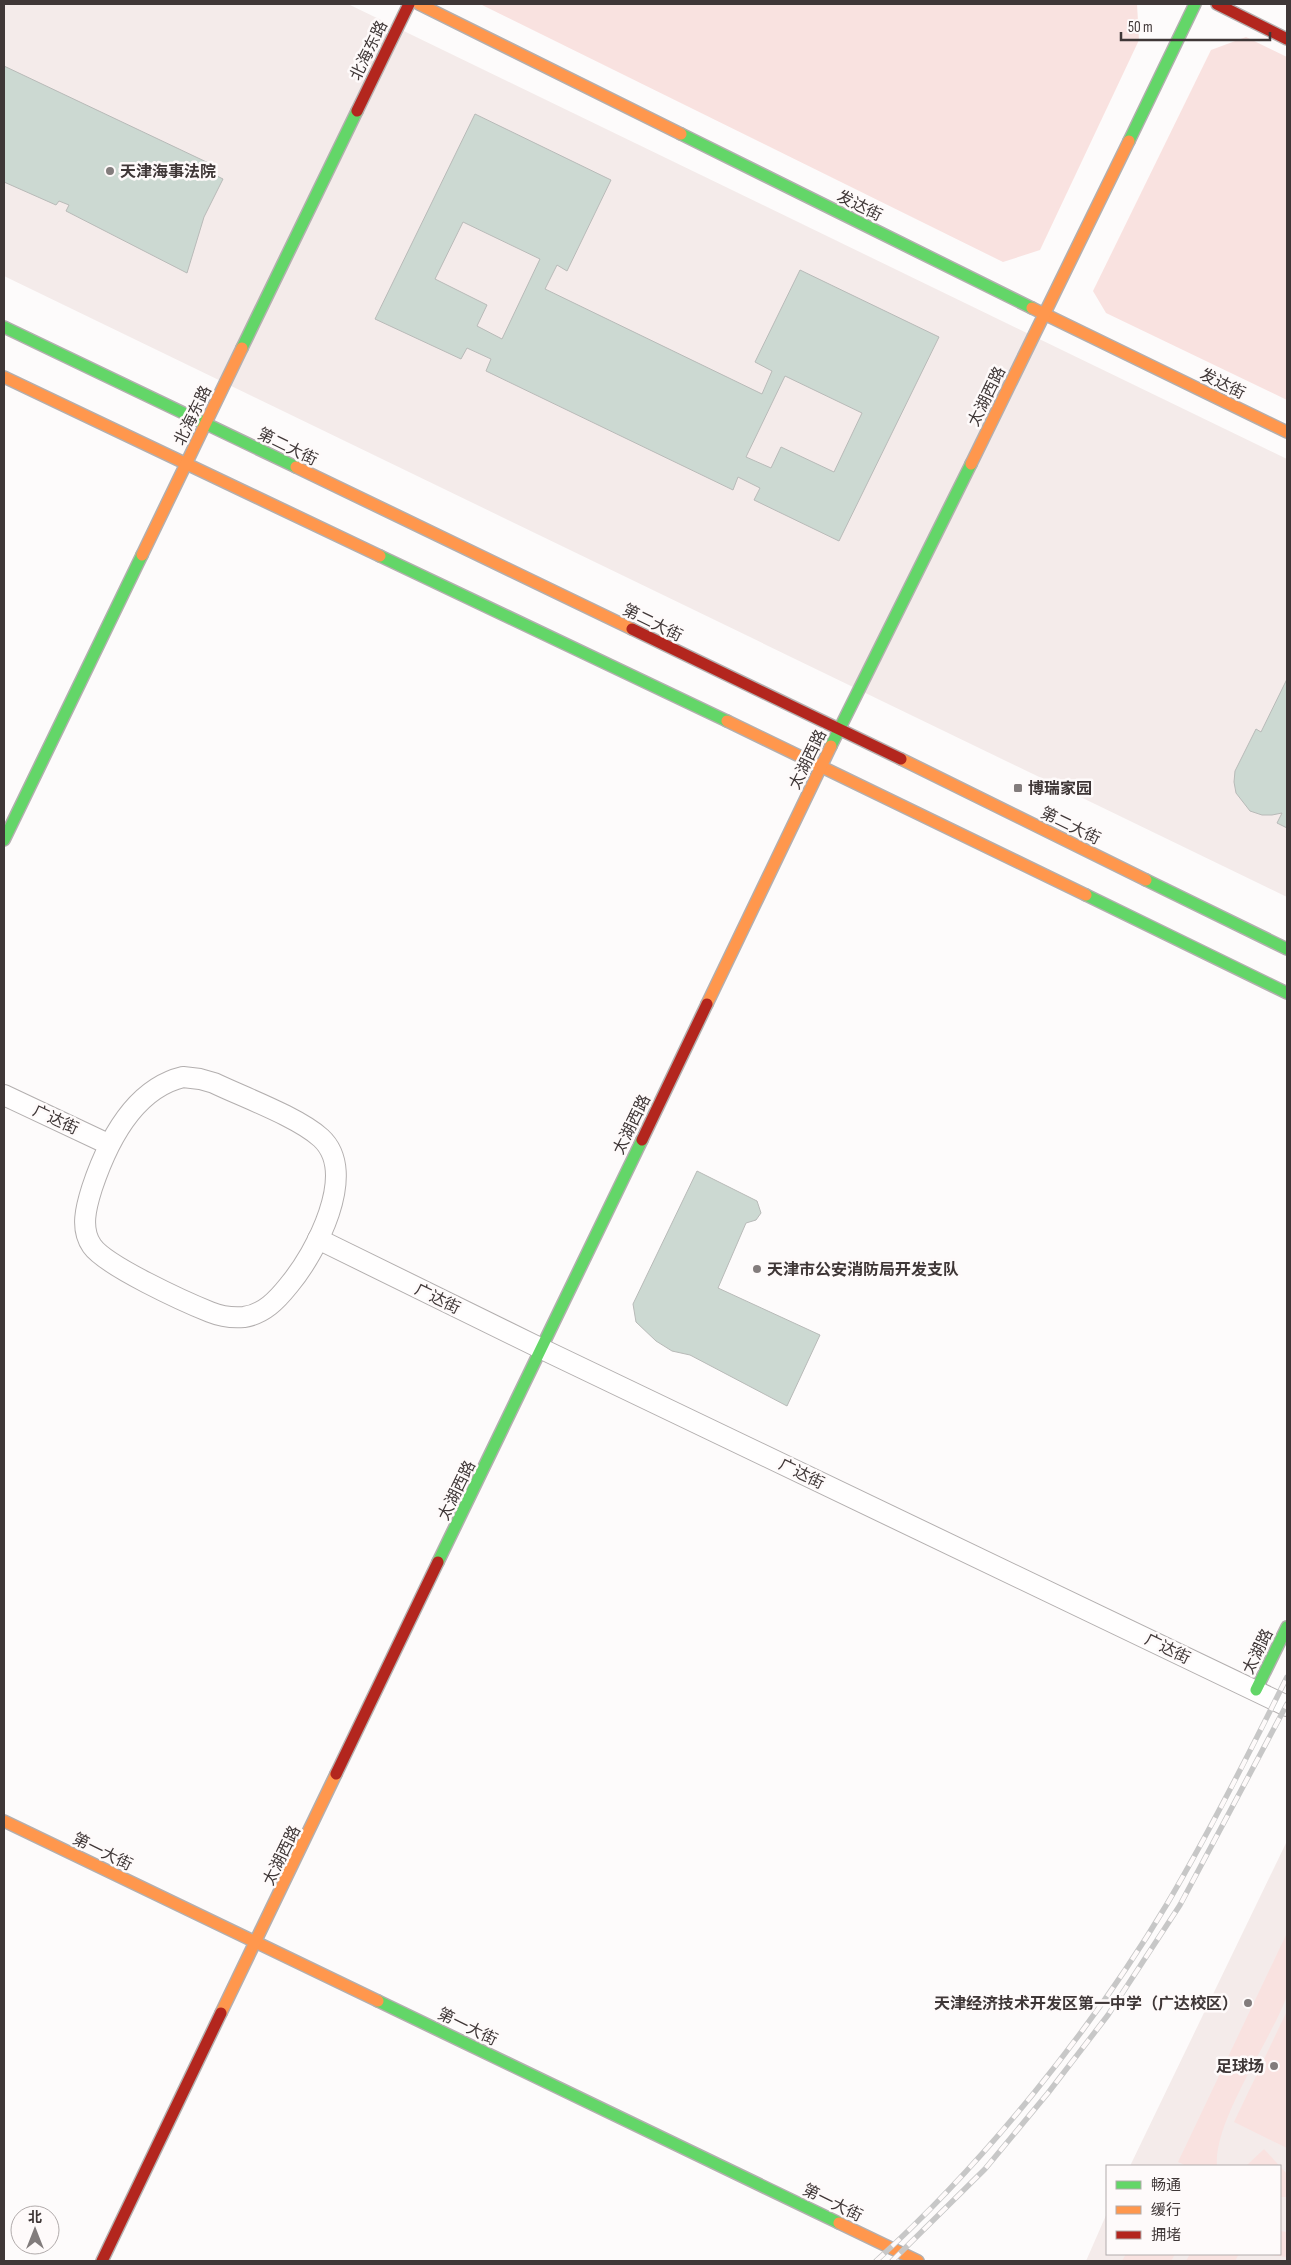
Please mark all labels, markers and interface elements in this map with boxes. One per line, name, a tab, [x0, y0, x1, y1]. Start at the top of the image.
scale bar	[1121, 10, 1270, 42]
street label: 北海东路	[347, 18, 392, 84]
text: 50 m	[1128, 18, 1153, 37]
place label: 天津海事法院	[120, 163, 216, 182]
marker: 天津海事法院	[104, 165, 116, 177]
street label: 发达街	[834, 187, 885, 225]
street label: 太湖西路	[965, 364, 1010, 430]
street label: 发达街	[1197, 365, 1248, 403]
street label: 北海东路	[171, 383, 216, 449]
street label: 第二大街	[254, 425, 320, 470]
street label: 第二大街	[619, 601, 685, 646]
street label: 太湖西路	[786, 727, 831, 793]
place label: 博瑞家园	[1028, 779, 1092, 799]
marker: 博瑞家园	[1012, 782, 1024, 794]
street label: 第二大街	[1037, 804, 1103, 849]
street label: 太湖西路	[610, 1092, 655, 1158]
street label: 广达街	[30, 1102, 81, 1139]
place label: 天津市公安消防局开发支队	[767, 1261, 959, 1280]
marker: 天津市公安消防局开发支队	[751, 1263, 763, 1275]
street label: 广达街	[412, 1280, 463, 1318]
street label: 广达街	[776, 1455, 827, 1493]
street label: 太湖西路	[435, 1458, 480, 1524]
street label: 太湖路	[1239, 1626, 1277, 1677]
street label: 广达街	[1142, 1630, 1193, 1668]
street label: 太湖西路	[260, 1823, 305, 1889]
street label: 第一大街	[69, 1830, 135, 1875]
place label: 天津经济技术开发区第一中学（广达校区）	[934, 1994, 1238, 2014]
marker: 天津经济技术开发区第一中学（广达校区）	[1242, 1997, 1254, 2009]
street label: 第一大街	[434, 2005, 500, 2050]
place label: 足球场	[1216, 2058, 1264, 2077]
marker: 足球场	[1268, 2060, 1280, 2072]
legend	[1106, 2165, 1281, 2255]
text: 畅通	[1151, 2176, 1181, 2195]
street label: 第一大街	[799, 2181, 865, 2226]
text: 缓行	[1151, 2201, 1181, 2220]
north arrow	[10, 2205, 60, 2255]
text: 北	[28, 2209, 42, 2226]
text: 拥堵	[1151, 2226, 1181, 2245]

